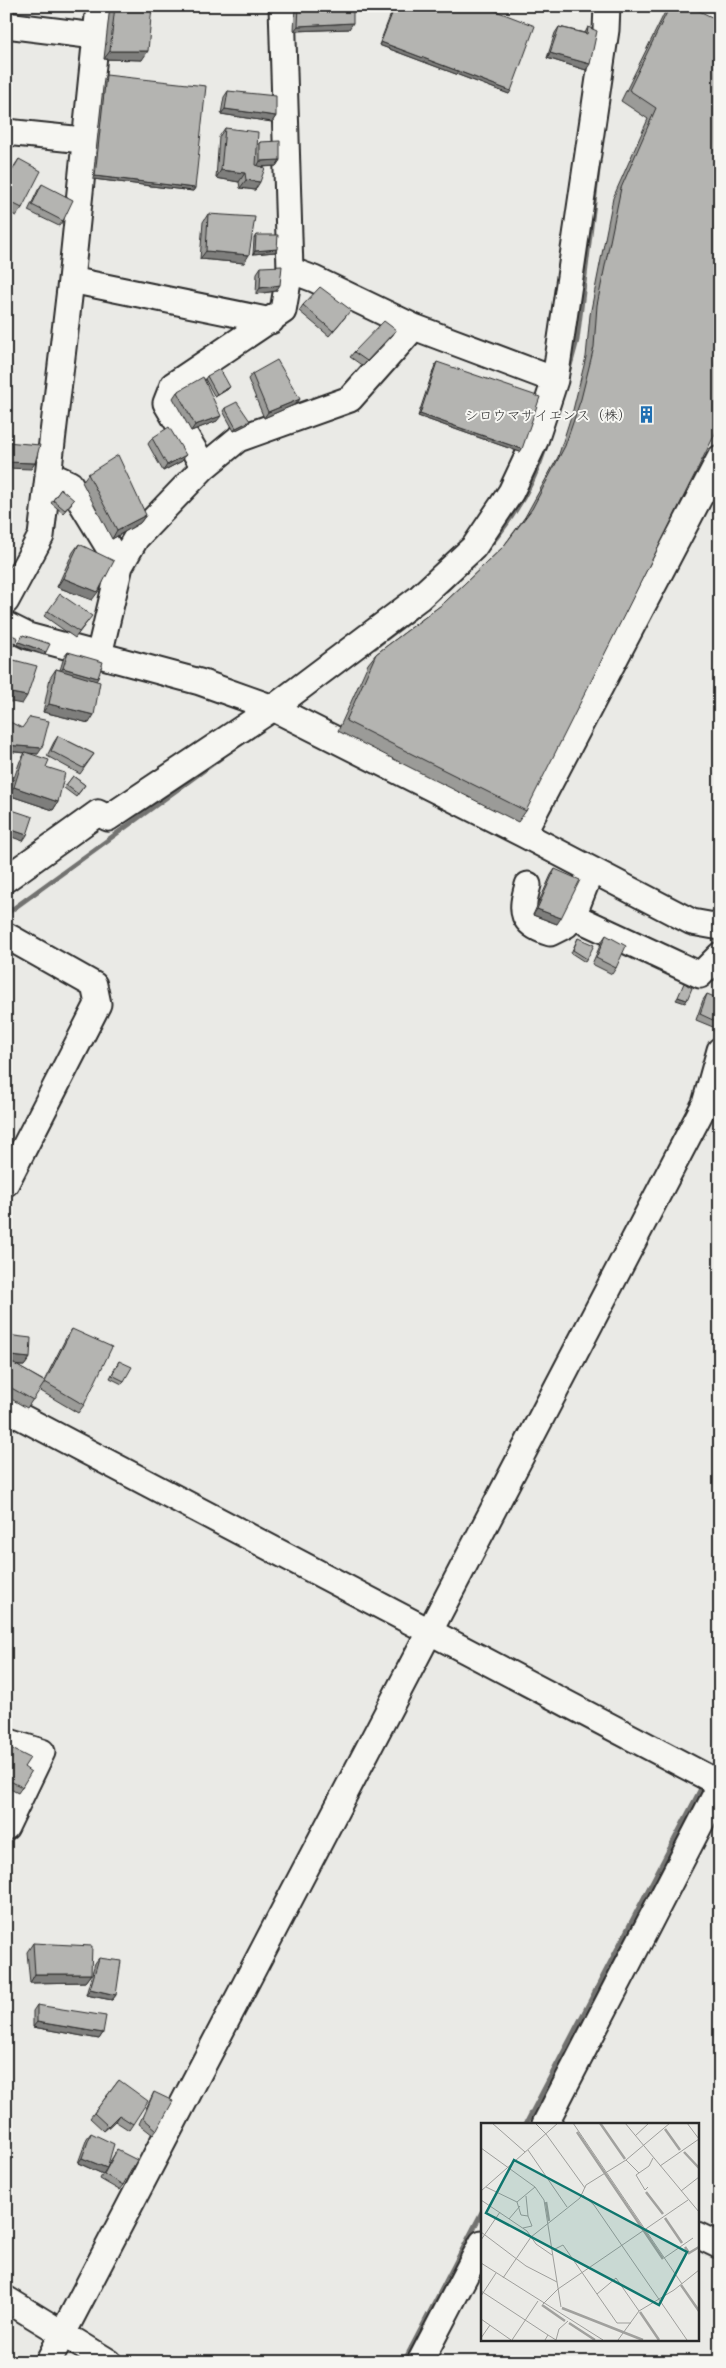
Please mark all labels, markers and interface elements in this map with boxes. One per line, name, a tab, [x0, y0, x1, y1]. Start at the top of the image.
building icon: シロウマサイエンス（株）	[636, 405, 656, 425]
place label: シロウマサイエンス（株）	[465, 406, 632, 424]
inset map	[481, 2123, 698, 2340]

